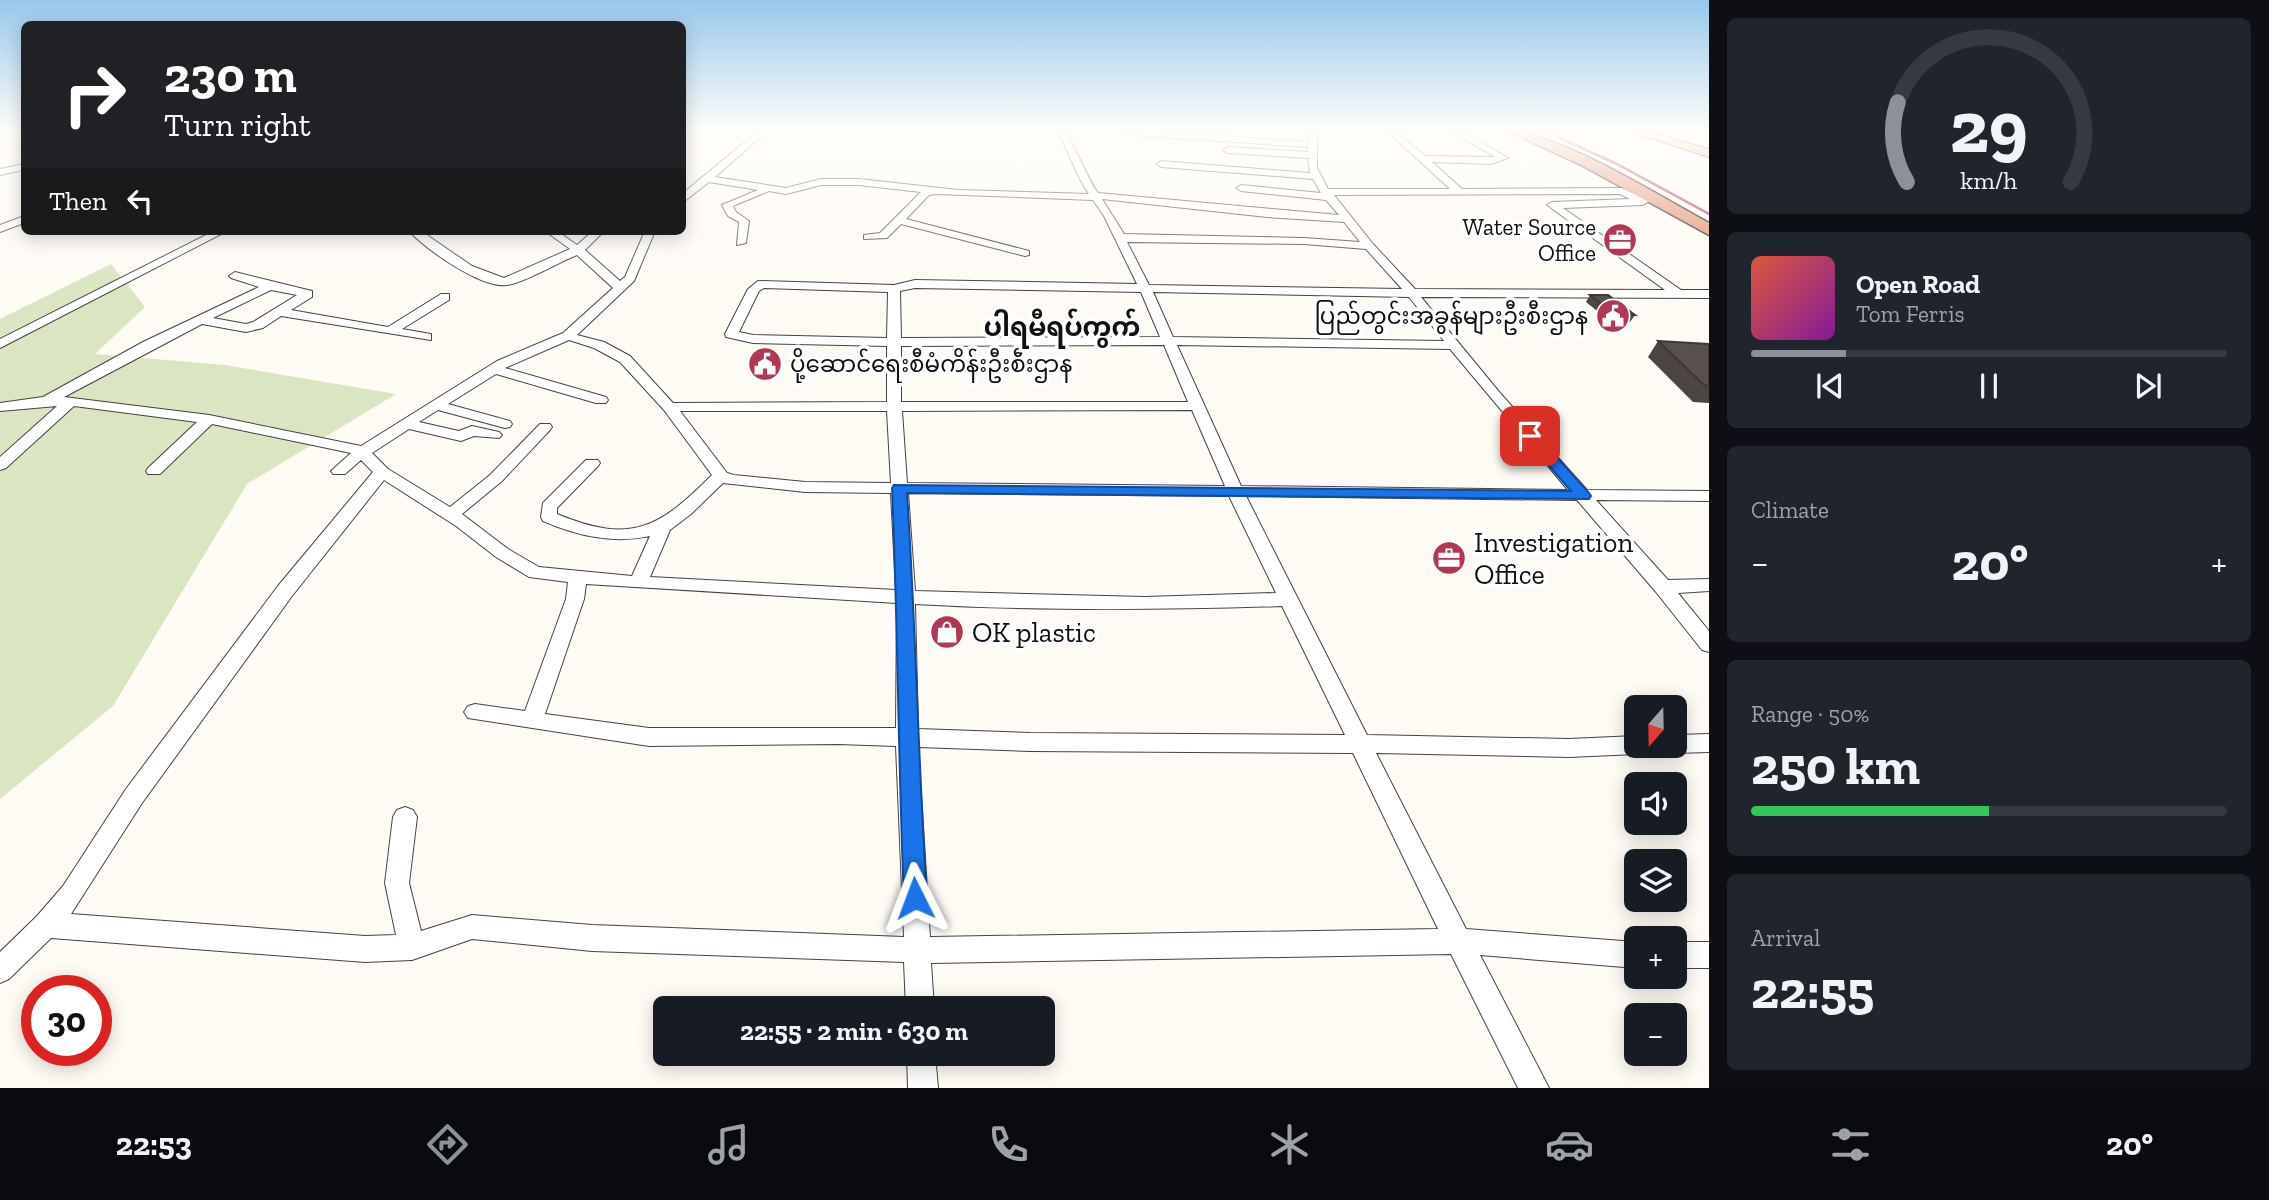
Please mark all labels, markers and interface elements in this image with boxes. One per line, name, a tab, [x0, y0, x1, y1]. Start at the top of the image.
text: 230 m	[164, 46, 297, 105]
icon: right	[49, 49, 140, 140]
text: 29	[1950, 83, 2028, 171]
text: Turn right	[164, 106, 311, 144]
text: km/h	[1960, 165, 2018, 195]
icon: left	[121, 182, 159, 220]
text: Then	[49, 185, 107, 217]
place label: Water Source Office	[1463, 213, 1596, 267]
office icon: Water Source Office	[1601, 221, 1639, 259]
text: Open Road	[1856, 268, 1980, 300]
public building icon: ပြည်တွင်းအခွန်များဦးစီးဌာန	[1594, 297, 1632, 335]
place label: ပြည်တွင်းအခွန်များဦးစီးဌာန	[1314, 300, 1588, 335]
text: Tom Ferris	[1856, 300, 1965, 328]
district label: ပါရမီရပ်ကွက်	[984, 308, 1140, 349]
public building icon: ပို့ဆောင်ရေးစီမံကိန်းဦးစီးဌာန	[746, 345, 784, 383]
place label: ပို့ဆောင်ရေးစီမံကိန်းဦးစီးဌာန	[790, 348, 1072, 383]
icon: previous	[1811, 367, 1849, 405]
icon: pause	[1970, 367, 2008, 405]
icon: next	[2129, 367, 2167, 405]
pin	[1500, 406, 1560, 466]
icon: arrive	[1511, 417, 1549, 455]
text: Climate	[1751, 496, 1829, 524]
place label: Investigation Office	[1474, 526, 1633, 591]
text: 20°	[1952, 531, 2028, 593]
office icon: Investigation Office	[1430, 539, 1468, 577]
text: −	[1751, 540, 1769, 586]
text: +	[2211, 540, 2227, 586]
shop icon: OK plastic	[928, 613, 966, 651]
place label: OK plastic	[972, 616, 1096, 649]
north arrow	[1624, 695, 1687, 758]
map controls	[1624, 695, 1687, 1066]
text: Range · 50%	[1751, 700, 1869, 728]
text: 250 km	[1751, 735, 1920, 797]
button: sound	[1624, 772, 1687, 835]
button: layers	[1624, 849, 1687, 912]
position arrow	[878, 861, 952, 935]
text: Arrival	[1751, 924, 1820, 952]
button: +	[1624, 926, 1687, 989]
text: 22:55	[1751, 959, 1874, 1021]
speed limit sign: 30	[21, 975, 112, 1066]
button: −	[1624, 1003, 1687, 1066]
text: 22:55 · 2 min · 630 m	[740, 1015, 968, 1047]
icon: directions	[423, 1120, 472, 1169]
icon: music	[704, 1120, 753, 1169]
icon: phone	[984, 1120, 1033, 1169]
icon: climate	[1265, 1120, 1314, 1169]
icon: car	[1545, 1120, 1594, 1169]
icon: filters	[1826, 1120, 1875, 1169]
text: 22:53	[116, 1125, 192, 1163]
text: 20°	[2106, 1125, 2153, 1163]

